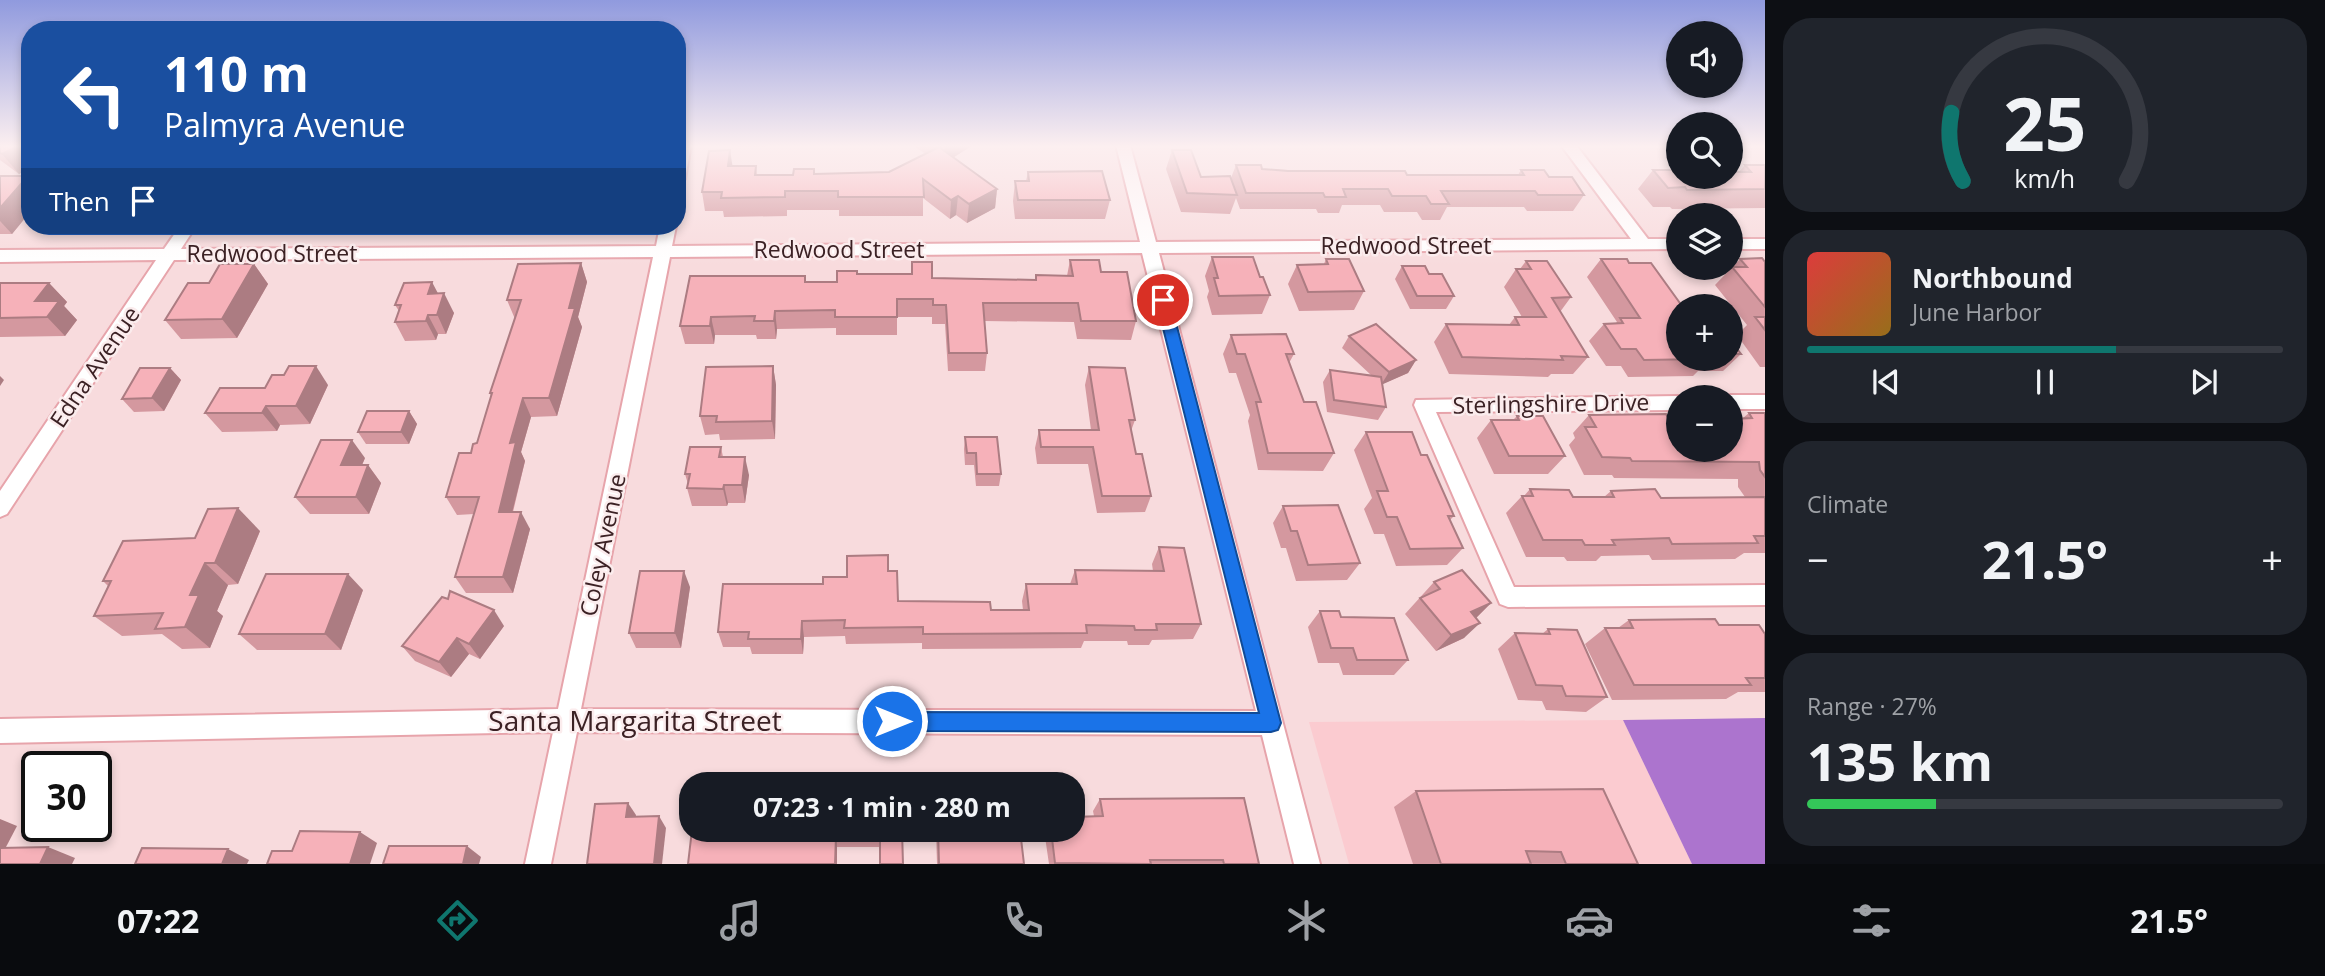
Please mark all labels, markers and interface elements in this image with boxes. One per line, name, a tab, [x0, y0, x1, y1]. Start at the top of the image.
map controls	[1666, 21, 1743, 462]
button: sound	[1666, 21, 1743, 98]
text: 110 m	[164, 40, 309, 106]
icon: left	[49, 49, 140, 140]
text: 25	[2003, 73, 2087, 172]
text: Palmyra Avenue	[164, 103, 405, 146]
button: search	[1666, 112, 1743, 189]
text: km/h	[2015, 161, 2075, 195]
icon: arrive	[124, 182, 162, 220]
text: Then	[49, 183, 110, 219]
button: layers	[1666, 203, 1743, 280]
street label: Redwood Street	[1321, 229, 1491, 261]
street label: Redwood Street	[754, 233, 924, 265]
street label: Redwood Street	[187, 237, 357, 269]
text: Northbound	[1912, 260, 2073, 296]
pin	[1133, 270, 1193, 330]
icon: arrive	[1144, 281, 1182, 319]
button: +	[1666, 294, 1743, 371]
text: June Harbor	[1912, 296, 2042, 328]
street label: Edna Avenue	[42, 300, 147, 433]
icon: previous	[1867, 363, 1905, 401]
icon: pause	[2026, 363, 2064, 401]
icon: next	[2185, 363, 2223, 401]
street label: Sterlingshire Drive	[1452, 385, 1650, 421]
button: −	[1666, 385, 1743, 462]
street label: Coley Avenue	[571, 471, 633, 619]
text: Climate	[1807, 488, 1888, 520]
text: 21.5°	[1982, 523, 2108, 594]
text: −	[1807, 533, 1829, 585]
text: +	[2261, 533, 2283, 585]
position arrow	[855, 684, 929, 758]
text: Range · 27%	[1807, 690, 1937, 722]
street label: Santa Margarita Street	[488, 701, 782, 739]
text: 135 km	[1807, 725, 1993, 796]
speed limit sign: 30	[21, 751, 112, 842]
text: 07:23 · 1 min · 280 m	[753, 789, 1011, 825]
icon: directions	[433, 896, 482, 945]
icon: music	[716, 896, 765, 945]
icon: phone	[999, 896, 1048, 945]
icon: climate	[1282, 896, 1331, 945]
icon: car	[1565, 896, 1614, 945]
icon: filters	[1847, 896, 1896, 945]
text: 07:22	[117, 899, 199, 942]
text: 21.5°	[2130, 899, 2208, 942]

